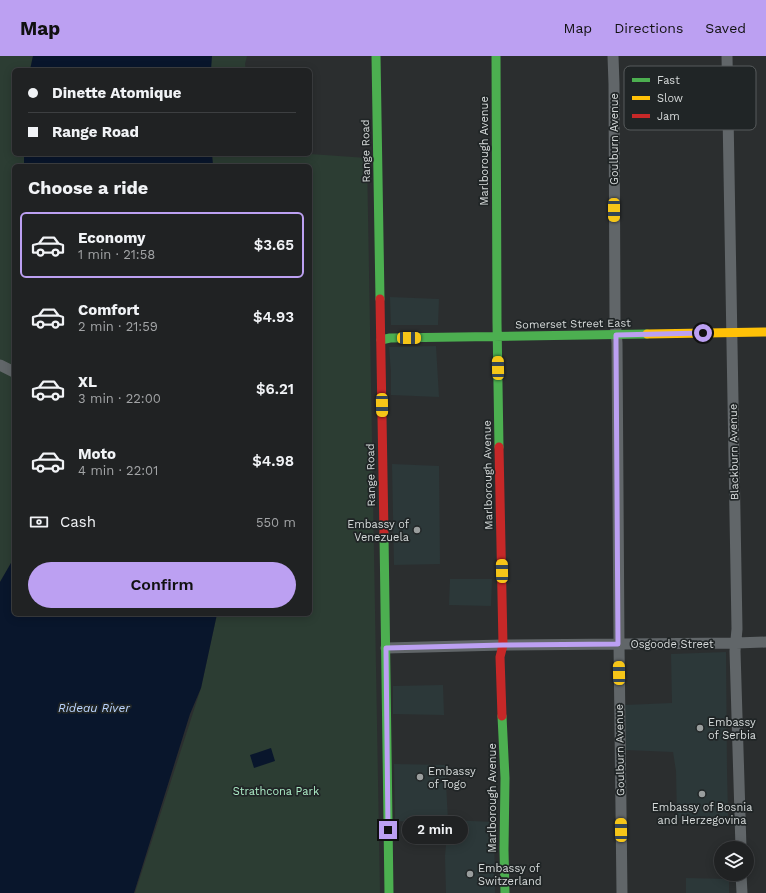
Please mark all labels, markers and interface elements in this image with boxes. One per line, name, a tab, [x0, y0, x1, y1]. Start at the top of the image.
text: Map	[20, 17, 60, 40]
text: Map	[564, 20, 592, 36]
text: Directions	[614, 20, 683, 36]
text: Saved	[705, 20, 746, 36]
legend	[624, 66, 756, 130]
text: Fast	[657, 74, 680, 87]
text: Dinette Atomique	[52, 84, 181, 102]
text: Slow	[657, 92, 683, 105]
street label: Goulburn Avenue	[608, 93, 621, 185]
street label: Marlborough Avenue	[478, 96, 491, 206]
text: Jam	[657, 110, 680, 123]
street label: Range Road	[359, 119, 373, 183]
text: Range Road	[52, 123, 139, 141]
text: Choose a ride	[28, 177, 148, 198]
car	[608, 198, 620, 222]
icon: car	[30, 227, 66, 263]
text: Economy	[78, 229, 145, 247]
text: $3.65	[254, 236, 294, 254]
text: 1 min · 21:58	[78, 247, 155, 262]
icon: car	[30, 299, 66, 335]
text: Comfort	[78, 301, 139, 319]
text: $4.93	[253, 308, 294, 326]
street label: Somerset Street East	[515, 316, 631, 332]
text: 2 min · 21:59	[78, 319, 158, 334]
route start	[694, 324, 712, 342]
car	[397, 332, 421, 344]
car	[492, 356, 504, 380]
icon: car	[30, 371, 66, 407]
text: XL	[78, 373, 97, 391]
text: $6.21	[256, 380, 294, 398]
text: 3 min · 22:00	[78, 391, 161, 406]
car	[376, 393, 388, 417]
street label: Blackburn Avenue	[727, 404, 741, 500]
street label: Marlborough Avenue	[481, 420, 495, 530]
icon: car	[30, 443, 66, 479]
street label: Range Road	[364, 443, 378, 507]
text: Moto	[78, 445, 116, 463]
text: $4.98	[252, 452, 294, 470]
text: 4 min · 22:01	[78, 463, 158, 478]
icon: cash	[28, 511, 50, 533]
text: Cash	[60, 513, 96, 531]
text: 550 m	[256, 515, 296, 530]
place label: Embassy of Venezuela	[347, 518, 410, 544]
marker: Embassy of Venezuela	[412, 525, 422, 535]
car	[496, 559, 508, 583]
button: Confirm	[28, 562, 296, 608]
street label: Osgoode Street	[630, 638, 714, 651]
car	[613, 661, 625, 685]
water label: Rideau River	[58, 701, 131, 715]
street label: Goulburn Avenue	[613, 704, 627, 796]
place label: Embassy of Serbia	[708, 716, 756, 742]
marker: Embassy of Serbia	[695, 723, 705, 733]
street label: Marlborough Avenue	[486, 743, 499, 853]
place label: Embassy of Togo	[428, 765, 476, 791]
marker: Embassy of Togo	[415, 772, 425, 782]
park label: Strathcona Park	[233, 785, 319, 798]
marker: Embassy of Bosnia and Herzegovina	[697, 789, 707, 799]
place label: Embassy of Bosnia and Herzegovina	[652, 801, 752, 827]
callout: 2 min	[402, 816, 468, 844]
car	[615, 818, 627, 842]
route end	[379, 821, 397, 839]
text: 2 min	[417, 822, 453, 837]
map controls	[714, 841, 754, 881]
button: layers	[714, 841, 754, 881]
place label: Embassy of Switzerland	[478, 862, 542, 888]
marker: Embassy of Switzerland	[465, 869, 475, 879]

